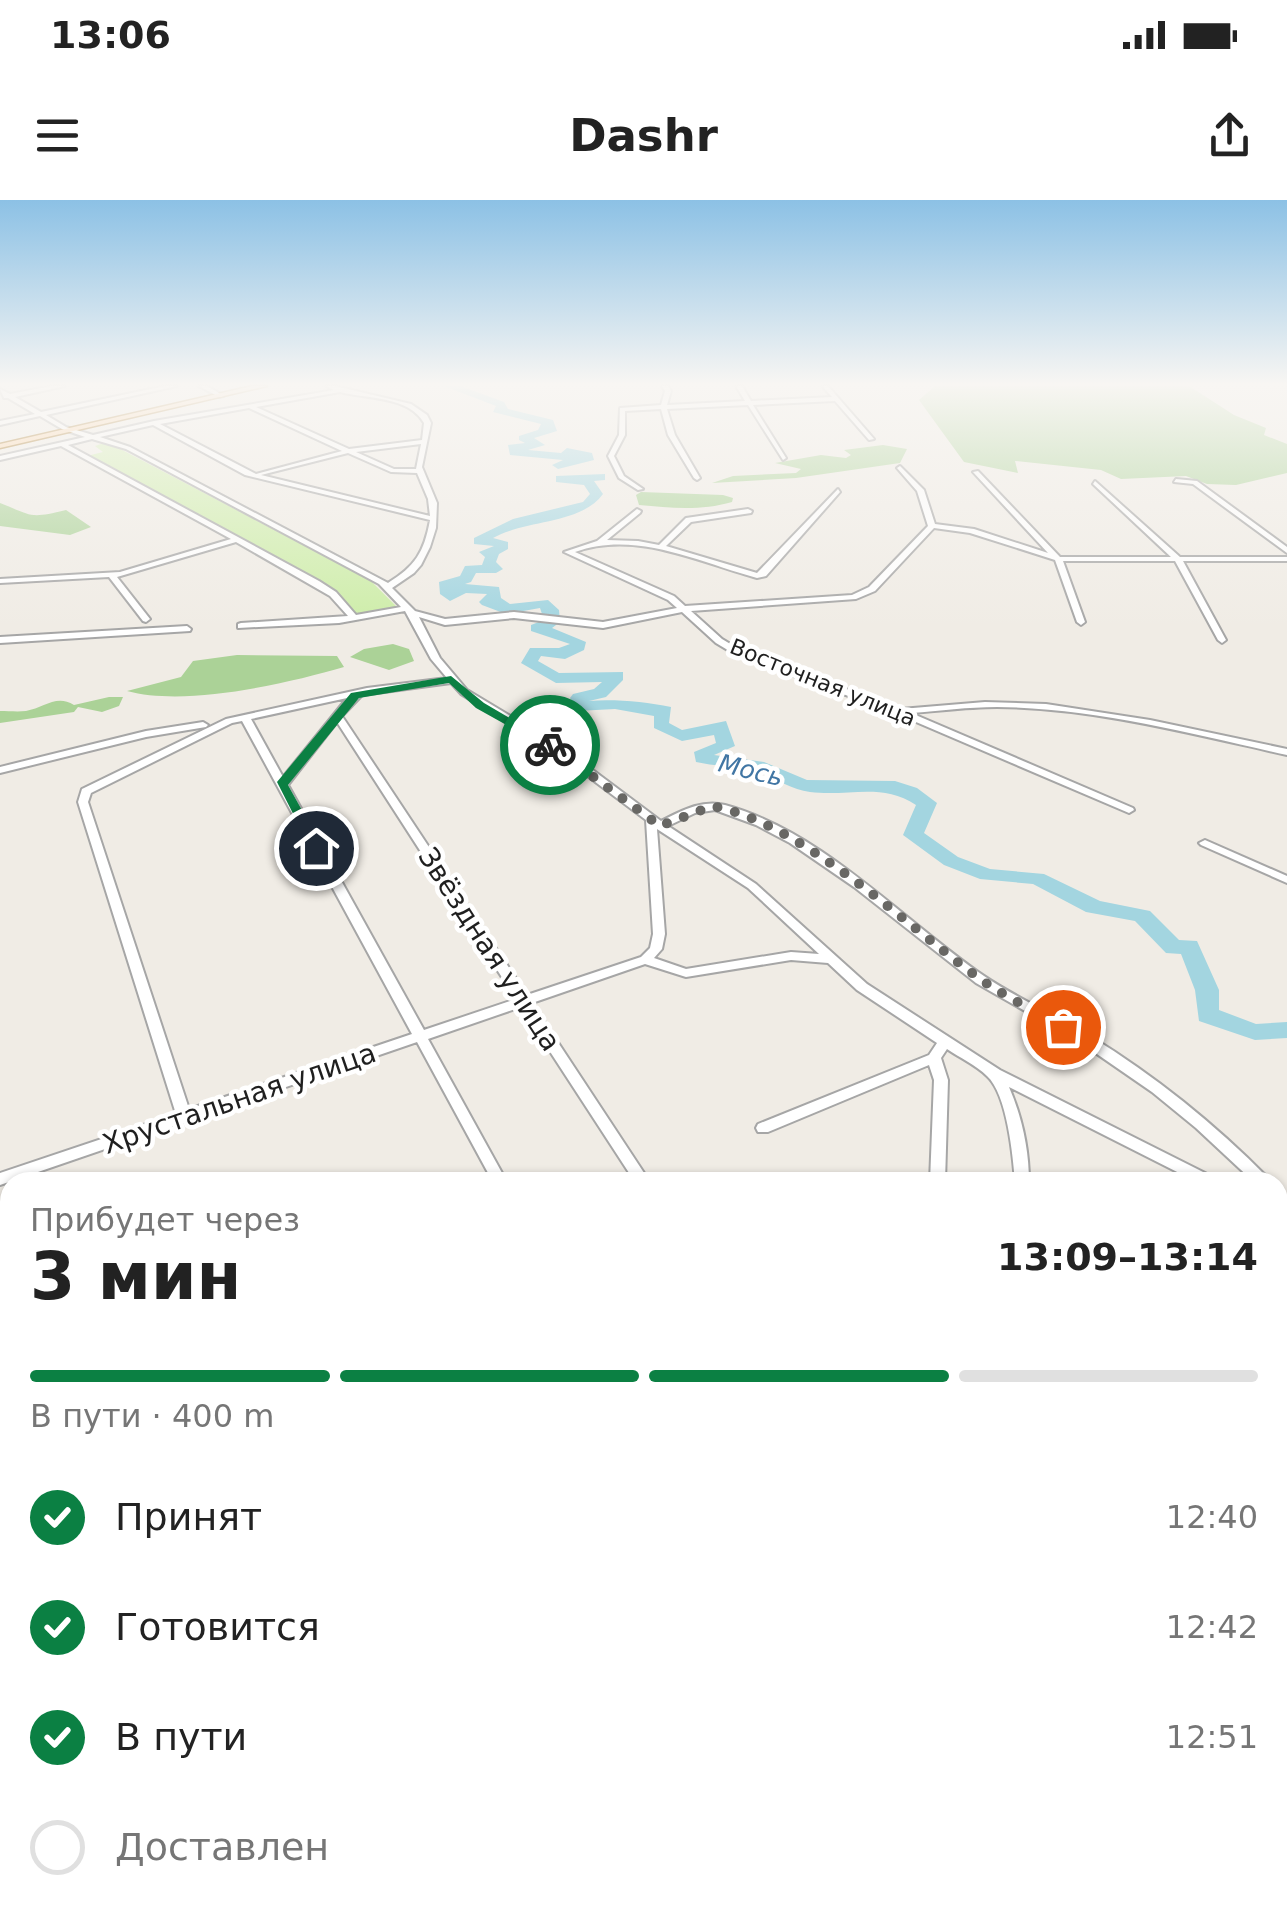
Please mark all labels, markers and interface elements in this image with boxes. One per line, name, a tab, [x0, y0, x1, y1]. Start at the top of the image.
text: 13:06	[50, 13, 171, 57]
icon: menu	[30, 108, 85, 163]
icon: share	[1202, 108, 1257, 163]
text: Dashr	[569, 109, 718, 162]
street label: Восточная улица	[726, 634, 919, 731]
courier	[500, 695, 600, 795]
icon: bike	[523, 718, 578, 773]
water label: Мось	[716, 749, 786, 792]
pin	[274, 806, 359, 891]
icon: home	[289, 821, 344, 876]
street label: Звёздная улица	[411, 841, 568, 1057]
pin	[1021, 985, 1106, 1070]
icon: bag	[1036, 1000, 1091, 1055]
street label: Хрустальная улица	[98, 1036, 380, 1161]
text: Прибудет через	[30, 1201, 300, 1239]
text: 13:09–13:14	[997, 1235, 1258, 1279]
text: 3 мин	[30, 1239, 241, 1314]
text: В пути · 400 m	[30, 1397, 274, 1435]
icon: check	[30, 1490, 85, 1545]
text: Принят	[115, 1495, 262, 1539]
text: 12:40	[1166, 1498, 1258, 1536]
icon: check	[30, 1600, 85, 1655]
text: Готовится	[115, 1605, 320, 1649]
text: 12:42	[1166, 1608, 1258, 1646]
icon: check	[30, 1710, 85, 1765]
text: В пути	[115, 1715, 247, 1759]
text: 12:51	[1166, 1718, 1258, 1756]
text: Доставлен	[115, 1825, 329, 1869]

